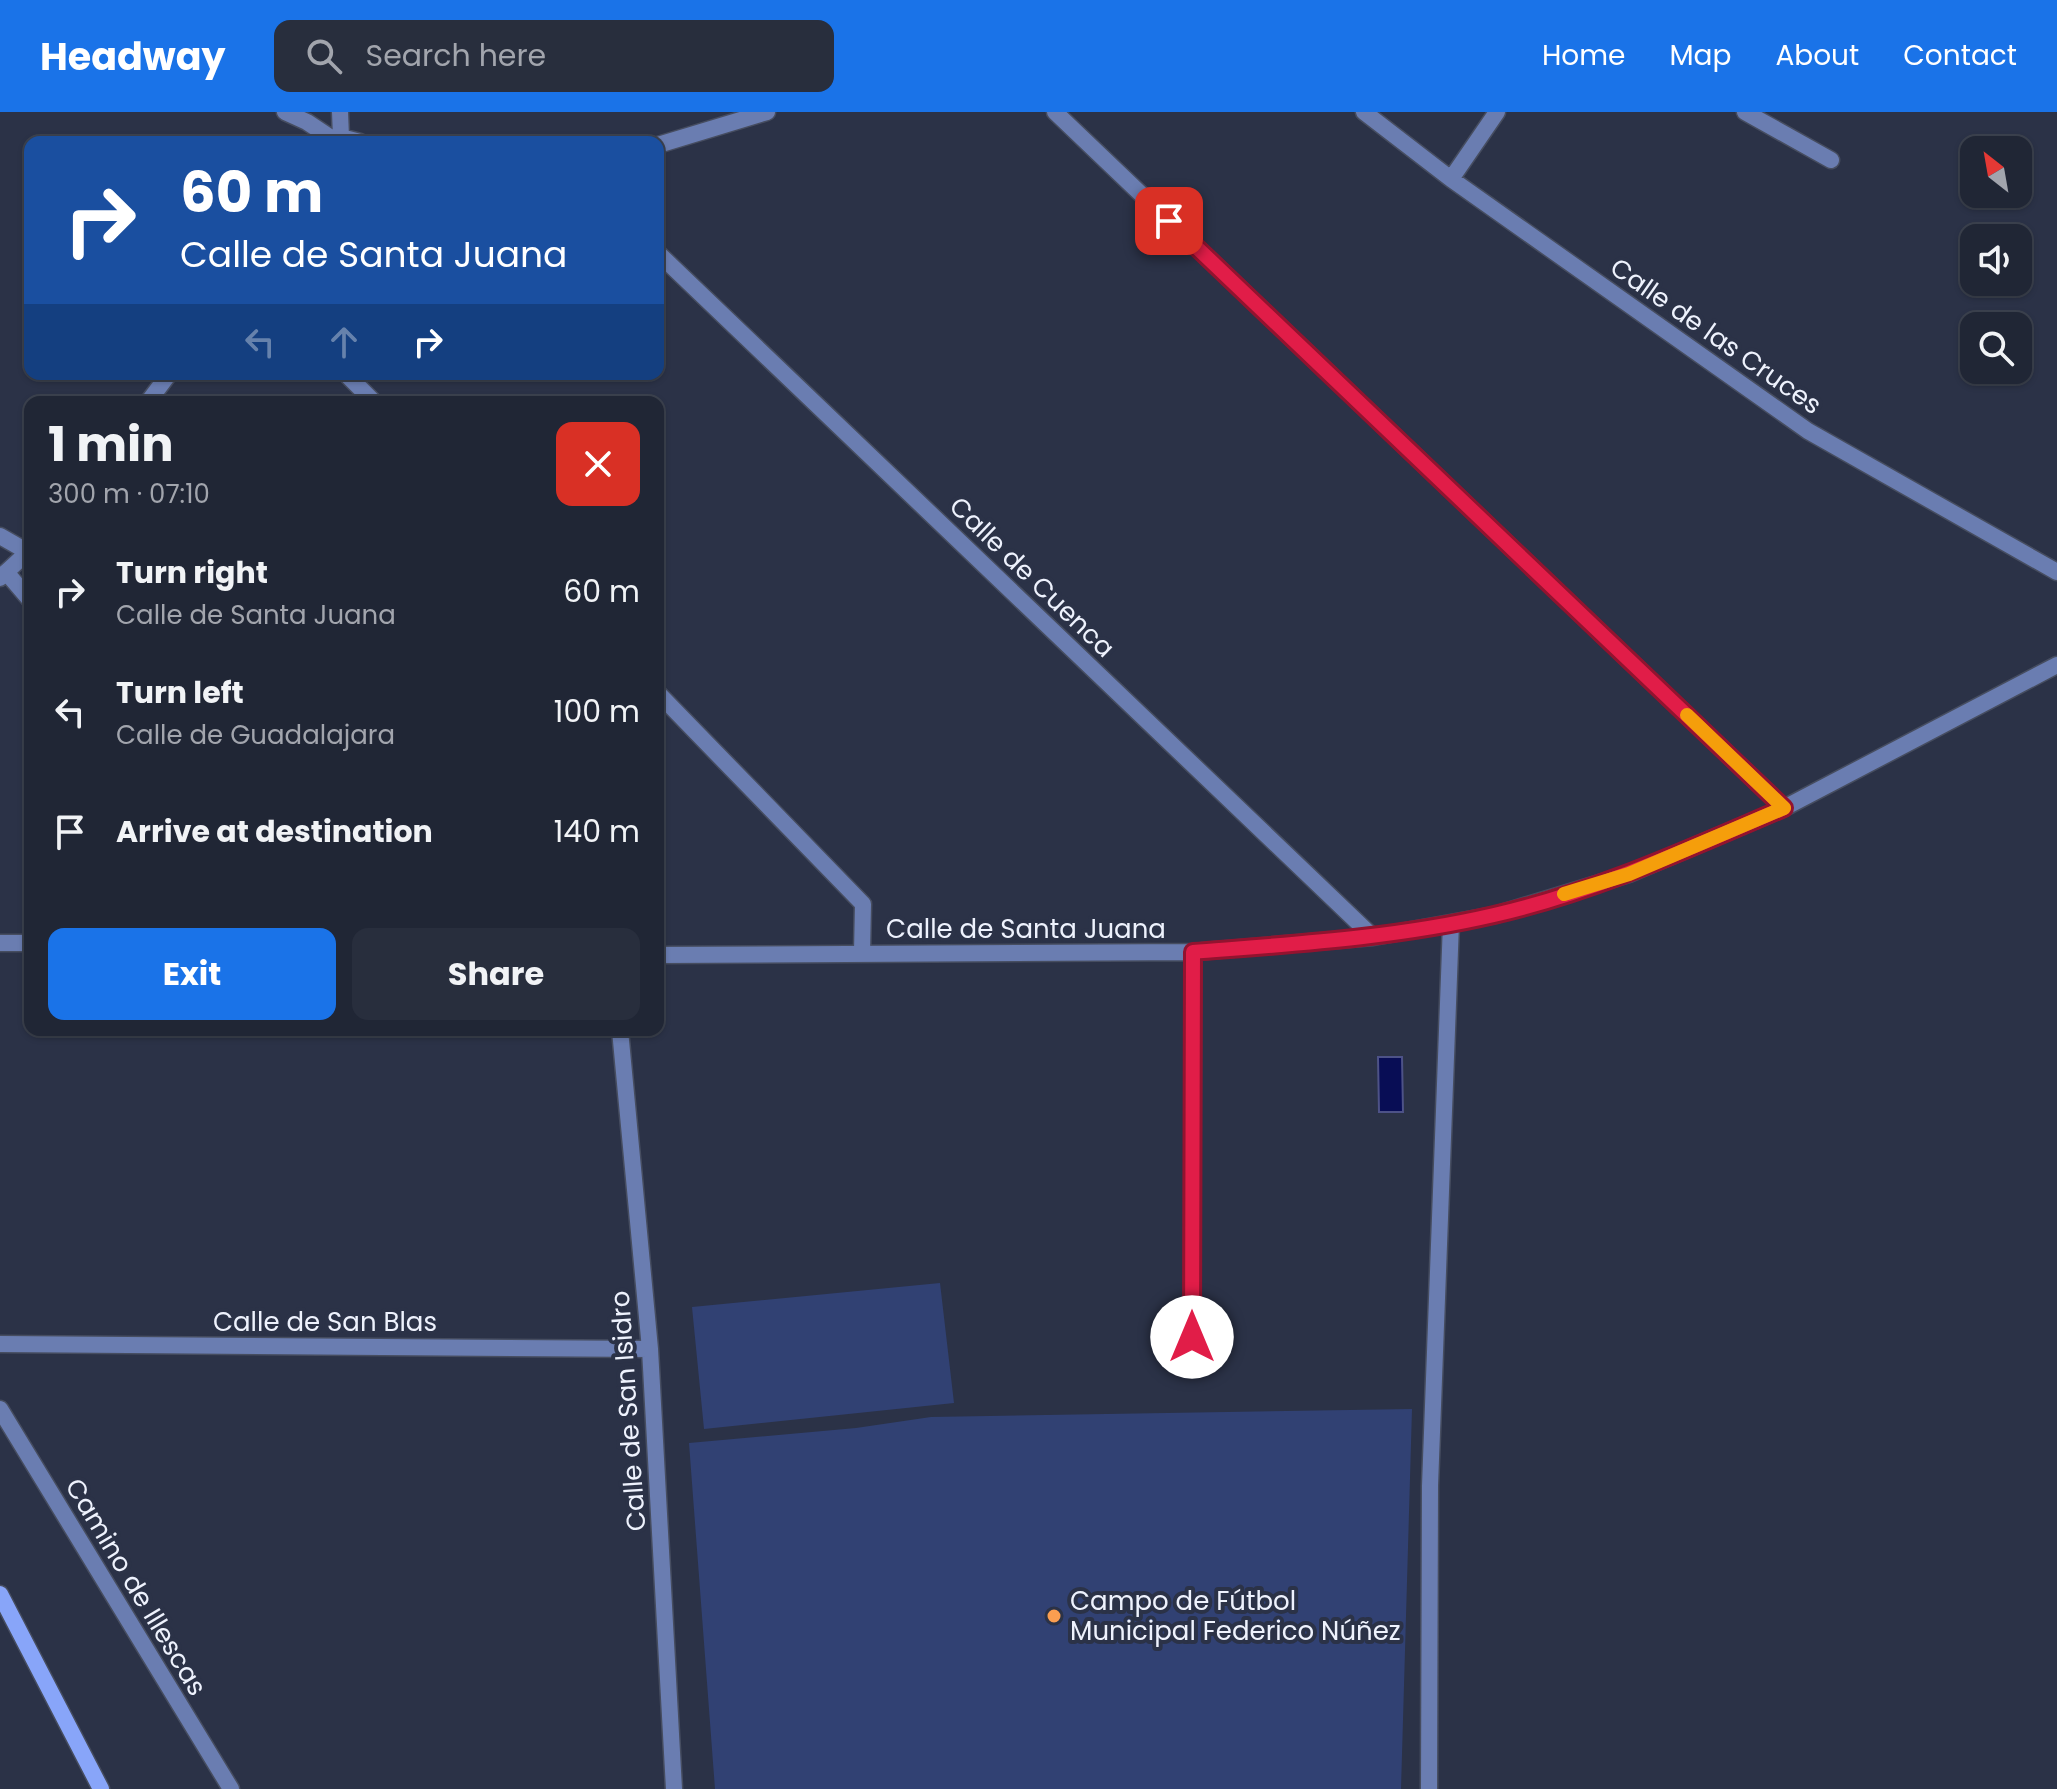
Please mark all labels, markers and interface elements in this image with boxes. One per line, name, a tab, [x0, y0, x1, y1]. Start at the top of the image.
search box	[274, 20, 834, 92]
text: Headway	[40, 30, 226, 83]
icon: search	[302, 34, 346, 78]
text: Search here	[366, 34, 546, 77]
text: Home	[1542, 36, 1625, 75]
text: Map	[1669, 36, 1731, 75]
text: About	[1775, 36, 1859, 75]
text: Contact	[1903, 36, 2017, 75]
north arrow	[1960, 136, 2032, 208]
map controls	[1960, 136, 2032, 384]
text: 60 m	[180, 153, 323, 232]
icon: right	[48, 168, 152, 272]
pin	[1135, 187, 1203, 255]
icon: arrive	[1147, 199, 1191, 243]
button: sound	[1960, 224, 2032, 296]
text: Calle de Santa Juana	[180, 229, 567, 280]
street label: Calle de las Cruces	[1603, 249, 1829, 423]
button: search	[1960, 312, 2032, 384]
icon: left	[238, 320, 282, 364]
icon: ahead	[322, 320, 366, 364]
icon: right	[406, 320, 450, 364]
text: 1 min	[48, 411, 174, 478]
button: close	[556, 422, 640, 506]
text: 300 m · 07:10	[48, 476, 210, 512]
street label: Calle de Cuenca	[941, 489, 1123, 665]
text: Turn right	[116, 551, 268, 594]
icon: right	[48, 570, 92, 614]
text: 60 m	[563, 570, 640, 613]
text: Calle de Santa Juana	[116, 597, 396, 633]
text: Turn left	[116, 671, 244, 714]
icon: left	[48, 690, 92, 734]
text: 100 m	[554, 690, 640, 733]
text: Calle de Guadalajara	[116, 717, 395, 753]
icon: arrive	[48, 810, 92, 854]
text: Arrive at destination	[116, 810, 433, 853]
text: 140 m	[554, 810, 640, 853]
street label: Calle de Santa Juana	[886, 911, 1166, 947]
button: Exit	[48, 928, 336, 1020]
button: Share	[352, 928, 640, 1020]
street label: Calle de San Isidro	[602, 1290, 654, 1532]
position arrow	[1150, 1295, 1234, 1379]
street label: Calle de San Blas	[213, 1304, 437, 1340]
street label: Camino de Illescas	[57, 1472, 215, 1702]
place label: Campo de Fútbol Municipal Federico Núñez	[1070, 1583, 1401, 1649]
marker: Campo de Fútbol Municipal Federico Núñez	[1045, 1607, 1063, 1625]

